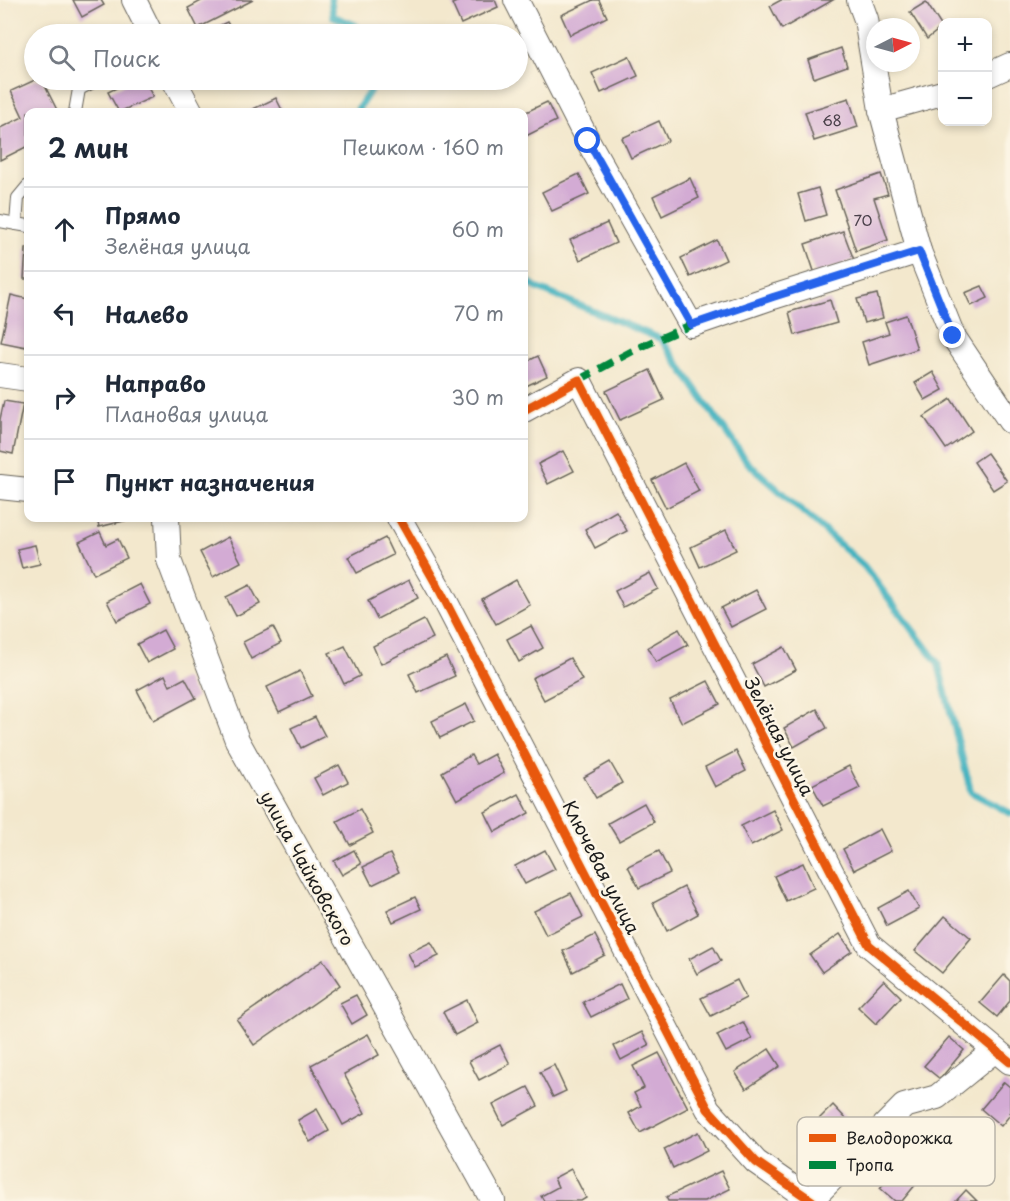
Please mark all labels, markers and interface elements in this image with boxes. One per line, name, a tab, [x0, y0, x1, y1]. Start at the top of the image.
north arrow	[866, 18, 920, 72]
map controls	[938, 18, 992, 126]
button: +	[938, 18, 992, 72]
search box	[24, 24, 528, 90]
icon: search	[45, 41, 78, 74]
text: Поиск	[93, 41, 160, 74]
button: −	[938, 72, 992, 126]
house number: 68	[822, 108, 842, 131]
route start	[574, 127, 600, 153]
text: 2 мин	[48, 128, 129, 167]
text: Пешком · 160 m	[342, 132, 504, 162]
text: Прямо	[105, 198, 180, 231]
house number: 70	[853, 208, 873, 231]
icon: ahead	[48, 213, 81, 246]
text: 60 m	[452, 214, 504, 244]
text: Зелёная улица	[105, 231, 250, 261]
icon: left	[48, 297, 81, 330]
text: Налево	[105, 297, 188, 330]
text: 70 m	[454, 298, 504, 328]
route end	[939, 322, 965, 348]
text: Направо	[105, 366, 206, 399]
icon: right	[48, 381, 81, 414]
text: 30 m	[451, 382, 504, 412]
text: Плановая улица	[105, 399, 268, 429]
icon: arrive	[48, 465, 81, 498]
text: Пункт назначения	[105, 465, 315, 498]
street label: Зелёная улица	[738, 672, 822, 801]
street label: улица Чайковского	[254, 786, 362, 950]
street label: Ключевая улица	[557, 796, 648, 939]
legend	[797, 1117, 995, 1186]
text: Велодорожка	[846, 1125, 953, 1149]
text: Тропа	[846, 1152, 894, 1176]

